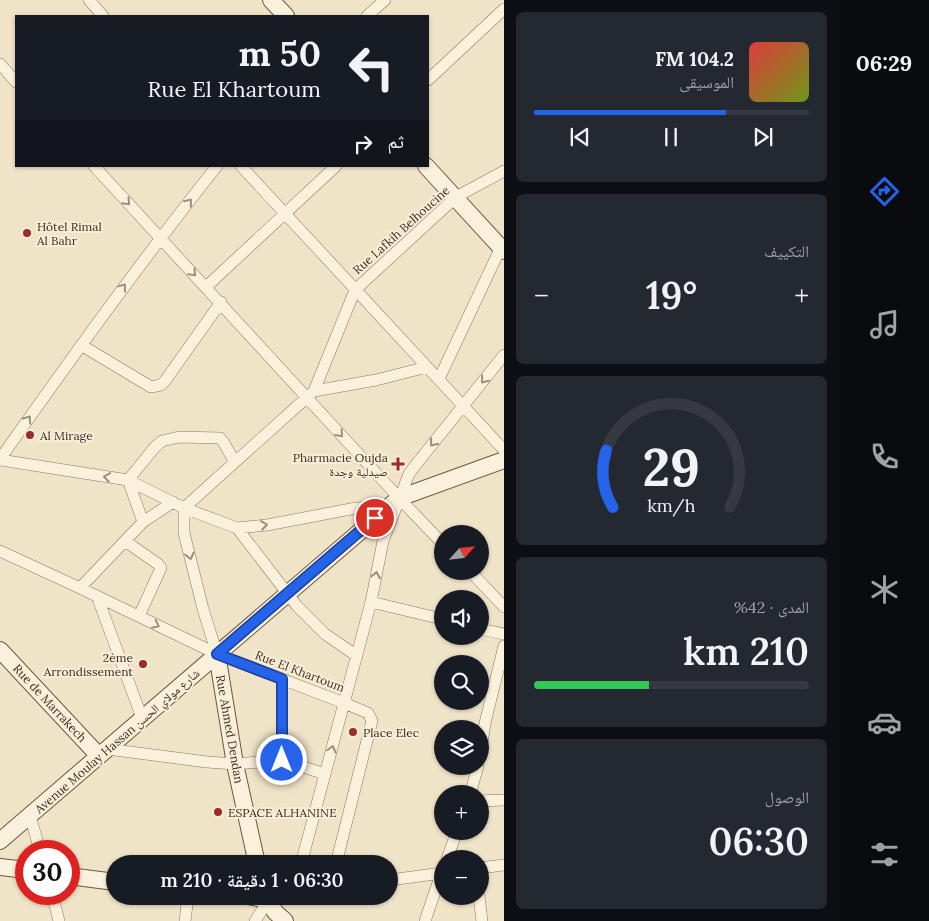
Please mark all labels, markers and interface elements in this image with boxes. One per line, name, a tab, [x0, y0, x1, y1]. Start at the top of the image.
text: 50 m	[238, 31, 321, 76]
icon: left	[339, 35, 404, 100]
text: 104.2 FM	[655, 47, 734, 71]
text: 06:29	[856, 49, 912, 77]
text: الموسيقى	[679, 72, 734, 92]
text: Rue El Khartoum	[147, 75, 321, 103]
icon: previous	[566, 123, 594, 151]
icon: pause	[657, 123, 685, 151]
icon: next	[749, 123, 777, 151]
text: ثم	[387, 129, 404, 153]
icon: right	[349, 130, 377, 158]
icon: directions	[867, 174, 902, 209]
street label: Rue Lafkih Belhoucine	[350, 182, 453, 277]
one-way arrow	[121, 196, 130, 205]
one-way arrow	[183, 198, 192, 207]
place label: Hôtel Rimal Al Bahr	[36, 219, 102, 248]
marker: Hôtel Rimal Al Bahr	[21, 227, 33, 239]
text: التكييف	[764, 241, 809, 261]
one-way arrow	[187, 267, 196, 276]
text: 19°	[646, 271, 697, 319]
text: −	[534, 278, 549, 314]
text: +	[794, 278, 809, 314]
one-way arrow	[117, 283, 126, 293]
icon: music	[867, 307, 902, 342]
one-way arrow	[481, 374, 489, 383]
one-way arrow	[22, 415, 31, 425]
place label: Al Mirage	[39, 428, 93, 443]
one-way arrow	[334, 428, 343, 437]
marker: Al Mirage	[24, 429, 36, 441]
text: 29	[643, 434, 700, 500]
one-way arrow	[429, 438, 438, 447]
icon: phone	[867, 439, 902, 474]
place label: Pharmacie Oujda صيدلية وجدة	[293, 450, 388, 479]
marker: Pharmacie Oujda صيدلية وجدة	[392, 458, 404, 470]
one-way arrow	[103, 472, 111, 483]
text: km/h	[647, 494, 696, 517]
pin	[354, 497, 396, 539]
icon: arrive	[361, 504, 389, 532]
one-way arrow	[260, 521, 268, 531]
north arrow	[434, 525, 489, 580]
map controls	[434, 525, 489, 905]
one-way arrow	[184, 551, 195, 560]
one-way arrow	[371, 570, 381, 579]
icon: climate	[867, 572, 902, 607]
button: sound	[434, 590, 489, 645]
text: المدى · 42%	[734, 597, 809, 617]
one-way arrow	[151, 619, 160, 629]
text: 210 km	[683, 627, 809, 675]
street label: Rue El Khartoum	[253, 647, 347, 695]
place label: 2ème Arrondissement	[43, 650, 133, 679]
button: search	[434, 655, 489, 710]
marker: 2ème Arrondissement	[137, 658, 149, 670]
street label: Rue de Marrakech	[10, 661, 90, 745]
street label: Avenue Moulay Hassan شارع مولاي الحسن	[31, 665, 204, 820]
street label: Rue Ahmed Dendan	[213, 674, 247, 784]
icon: car	[867, 705, 902, 740]
button: layers	[434, 720, 489, 775]
place label: Place Elec	[363, 725, 419, 740]
marker: Place Elec	[347, 726, 359, 738]
position arrow	[255, 733, 307, 785]
one-way arrow	[326, 745, 336, 753]
button: +	[434, 785, 489, 840]
text: الوصول	[765, 787, 809, 807]
place label: ESPACE ALHANINE	[228, 805, 337, 820]
marker: ESPACE ALHANINE	[212, 806, 224, 818]
text: 06:30	[708, 817, 809, 865]
icon: filters	[867, 837, 902, 872]
speed limit sign: 30	[15, 840, 80, 905]
button: −	[434, 850, 489, 905]
text: 06:30 · 1 دقيقة · 210 m	[160, 868, 344, 892]

